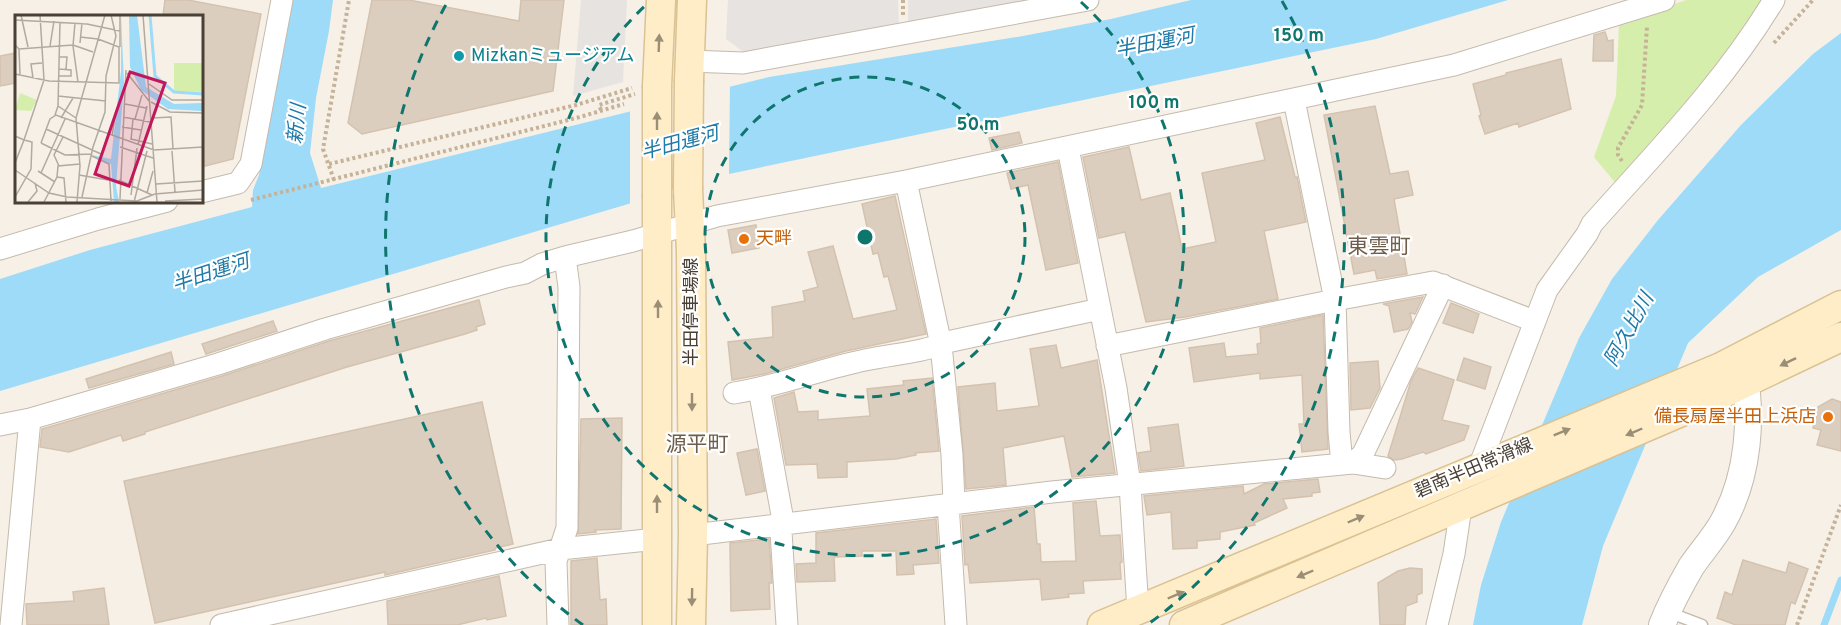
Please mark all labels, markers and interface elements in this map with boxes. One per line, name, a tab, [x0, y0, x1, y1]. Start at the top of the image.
inset map	[15, 15, 202, 202]
water label: 半田運河	[1113, 23, 1201, 64]
text: 150 m	[1274, 25, 1324, 48]
one-way arrow	[654, 33, 664, 52]
place label: Mizkanミュージアム	[471, 45, 634, 68]
marker: Mizkanミュージアム	[452, 49, 466, 63]
text: 100 m	[1128, 92, 1180, 115]
water label: 新川	[283, 101, 313, 145]
one-way arrow	[652, 111, 662, 130]
text: 50 m	[956, 114, 1000, 137]
water label: 半田運河	[638, 120, 726, 167]
centre of rings	[855, 227, 875, 247]
place label: 天畔	[756, 228, 792, 251]
marker: 天畔	[737, 232, 751, 246]
district label: 東雲町	[1348, 234, 1411, 261]
water label: 半田運河	[169, 248, 257, 299]
street label: 半田停車場線	[681, 258, 704, 366]
water label: 阿久比川	[1599, 287, 1662, 371]
one-way arrow	[653, 299, 663, 318]
one-way arrow	[1780, 358, 1797, 367]
one-way arrow	[687, 393, 697, 412]
place label: 備長扇屋半田上浜店	[1654, 406, 1816, 429]
marker: 備長扇屋半田上浜店	[1821, 410, 1835, 424]
one-way arrow	[1554, 427, 1572, 437]
one-way arrow	[1625, 427, 1643, 437]
district label: 源平町	[666, 432, 729, 459]
street label: 碧南半田常滑線	[1412, 434, 1536, 504]
one-way arrow	[652, 494, 662, 513]
one-way arrow	[1347, 514, 1365, 524]
one-way arrow	[1295, 569, 1313, 579]
one-way arrow	[687, 588, 697, 607]
one-way arrow	[1167, 590, 1185, 599]

